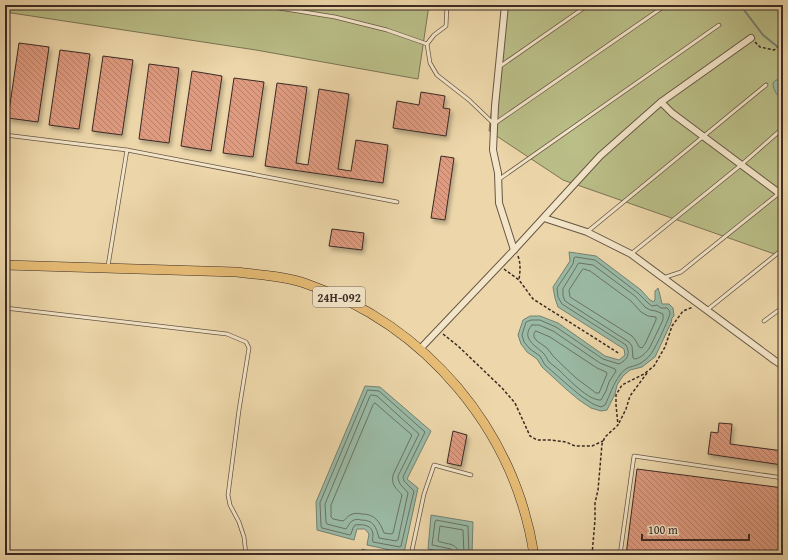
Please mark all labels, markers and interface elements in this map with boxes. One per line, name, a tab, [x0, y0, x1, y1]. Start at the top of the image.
road number: 24Н-092	[313, 287, 365, 307]
scale bar	[642, 516, 749, 542]
text: 100 m	[648, 521, 678, 538]

